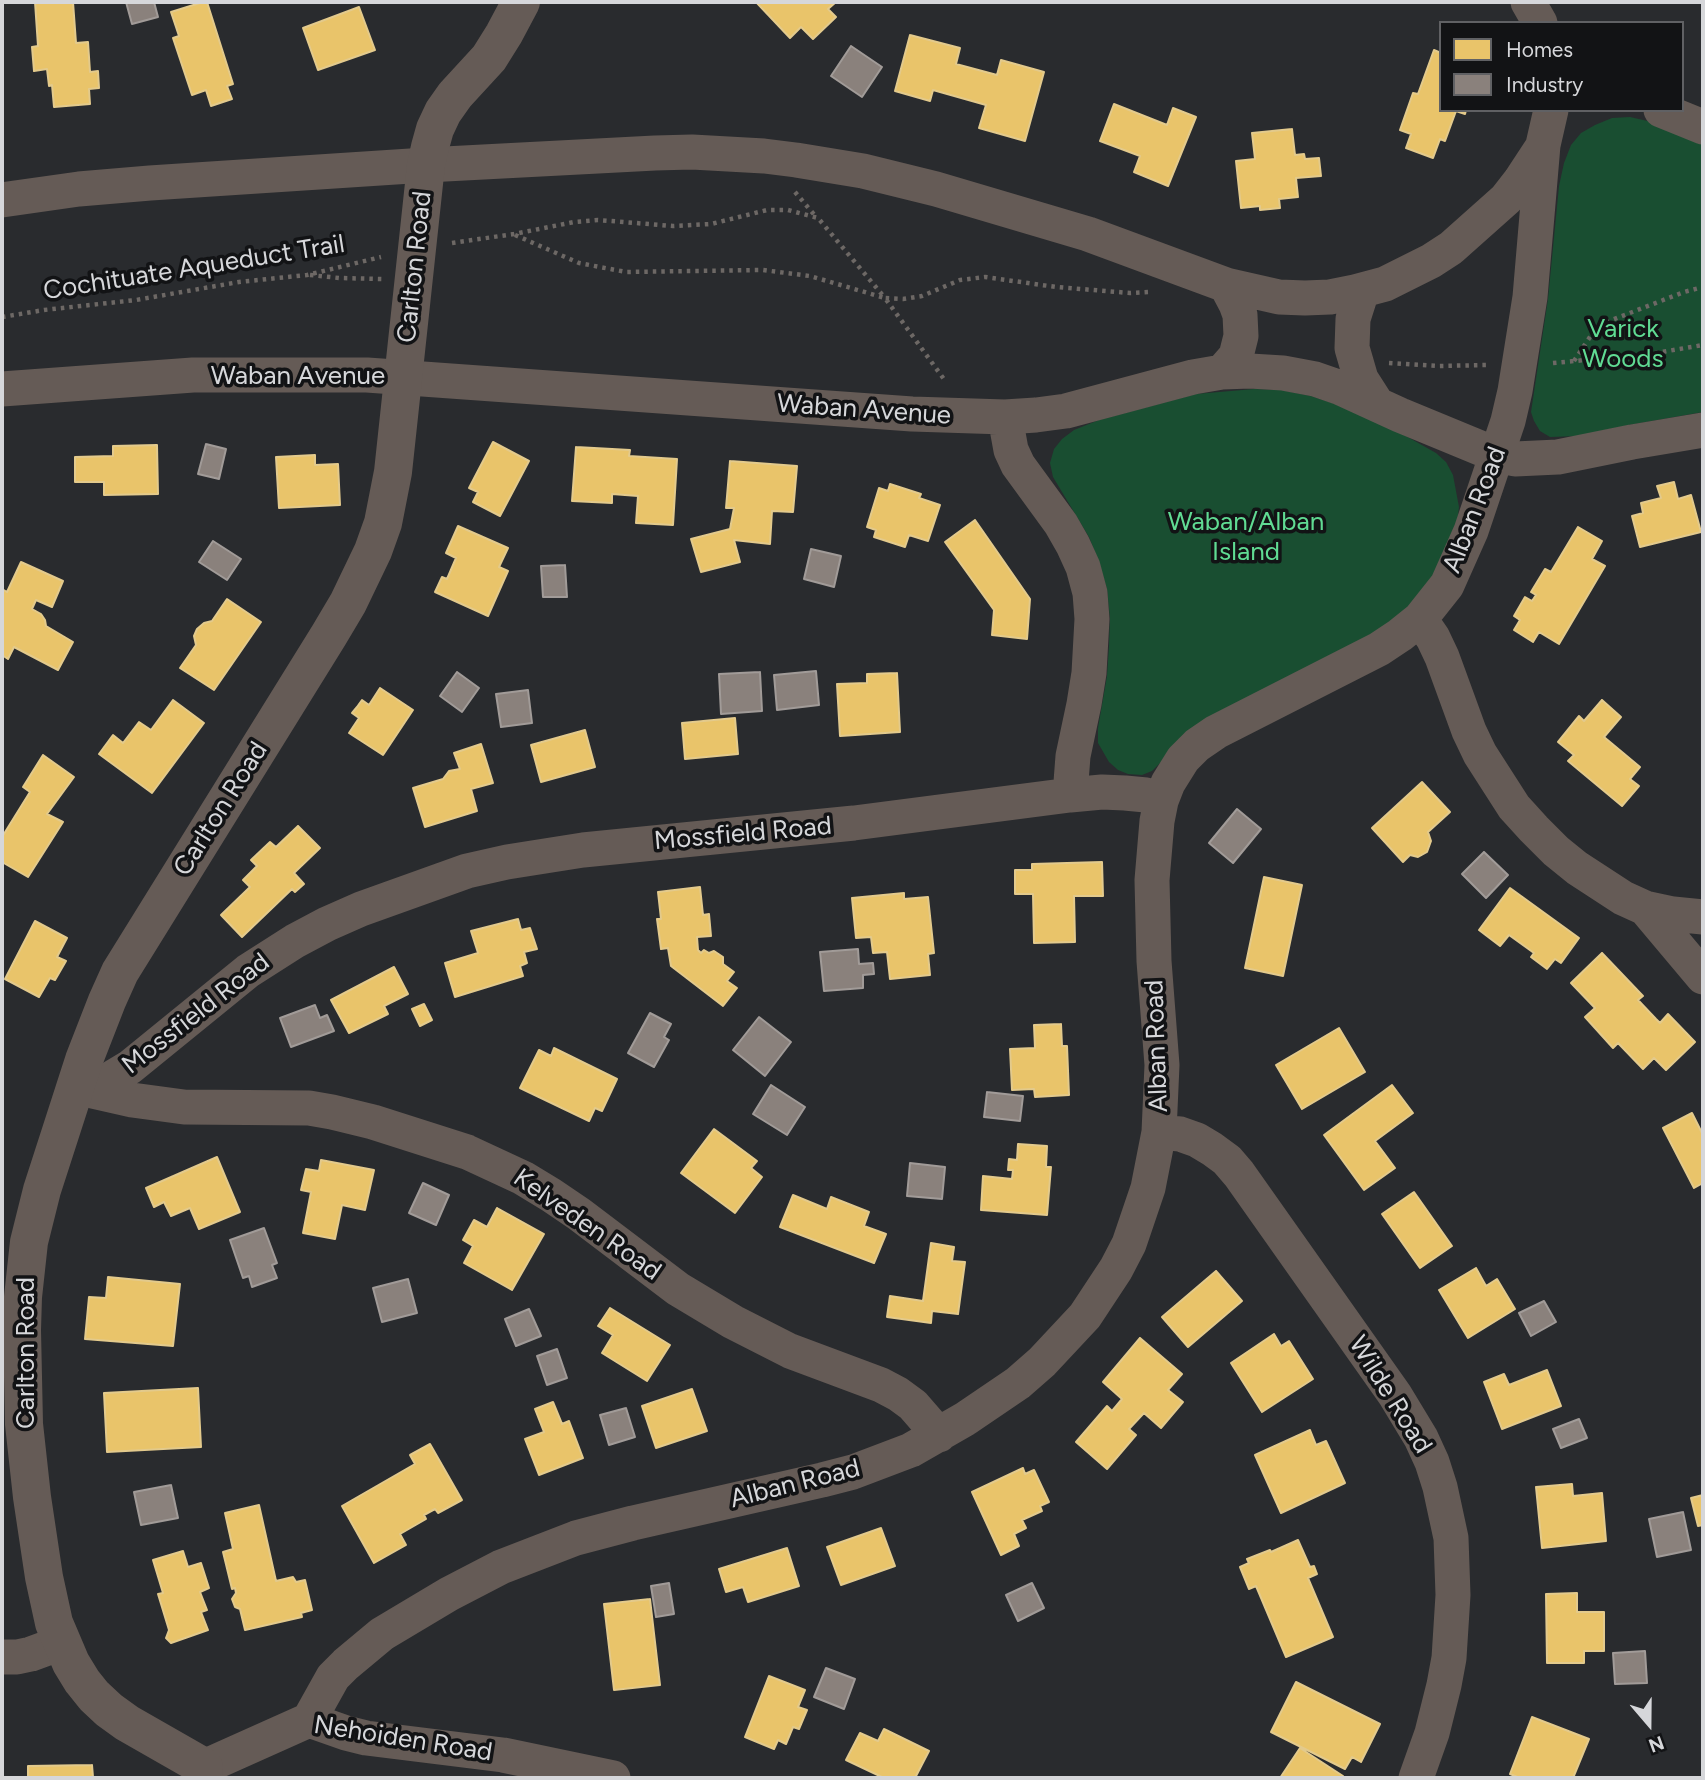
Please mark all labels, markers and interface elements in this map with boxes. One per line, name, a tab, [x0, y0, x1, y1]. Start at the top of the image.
legend	[1439, 21, 1684, 112]
text: Homes	[1506, 37, 1573, 62]
text: Industry	[1506, 72, 1583, 97]
street label: Carlton Road	[392, 190, 438, 344]
street label: Cochituate Aqueduct Trail	[41, 229, 347, 307]
park label: Varick Woods	[1582, 313, 1664, 374]
street label: Waban Avenue	[211, 360, 385, 392]
street label: Waban Avenue	[776, 388, 952, 432]
street label: Alban Road	[1437, 443, 1513, 577]
park label: Waban/Alban Island	[1168, 506, 1324, 568]
street label: Carlton Road	[167, 736, 275, 882]
street label: Mossfield Road	[653, 811, 833, 857]
street label: Mossfield Road	[116, 947, 276, 1081]
street label: Alban Road	[1139, 979, 1175, 1113]
street label: Kelveden Road	[507, 1163, 667, 1287]
street label: Carlton Road	[10, 1277, 42, 1429]
street label: Wilde Road	[1342, 1331, 1438, 1459]
street label: Alban Road	[727, 1453, 863, 1515]
north arrow	[1614, 1689, 1684, 1759]
street label: Nehoiden Road	[312, 1710, 494, 1768]
text: N	[1646, 1731, 1667, 1758]

